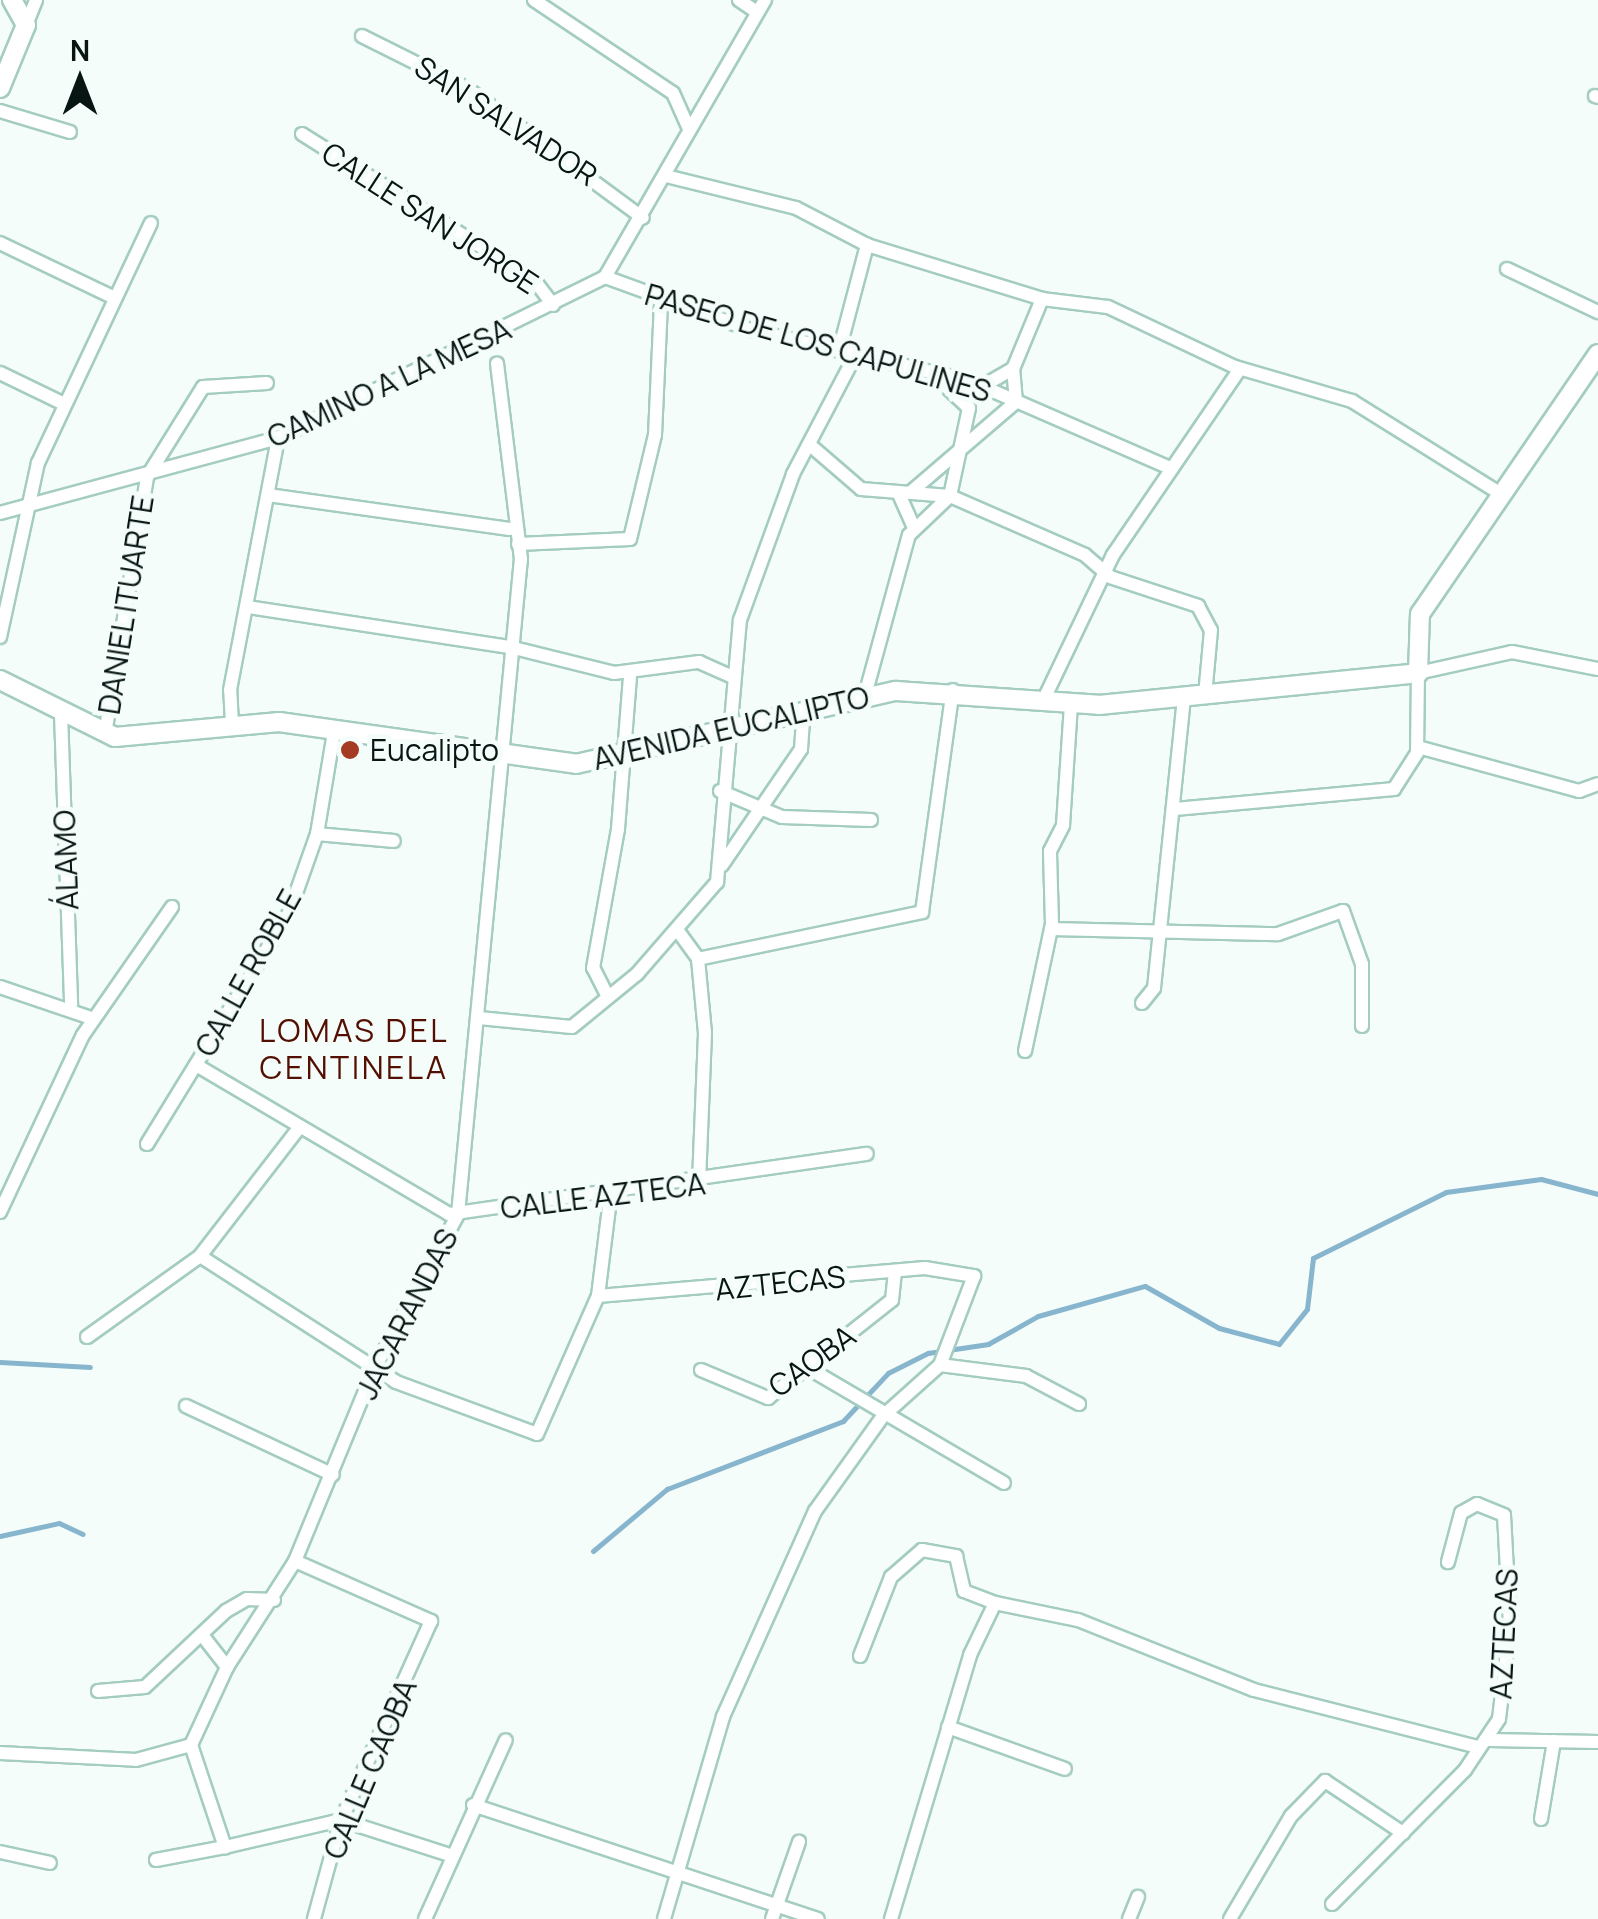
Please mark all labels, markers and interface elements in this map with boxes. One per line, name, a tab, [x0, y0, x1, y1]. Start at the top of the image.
north arrow	[30, 30, 130, 130]
text: N	[70, 31, 90, 69]
street label: SAN SALVADOR	[408, 49, 604, 193]
street label: CALLE SAN JORGE	[315, 135, 545, 301]
street label: PASEO DE LOS CAPULINES	[641, 276, 995, 410]
street label: CAMINO A LA MESA	[261, 311, 517, 455]
street label: DANIEL ITUARTE	[91, 492, 161, 718]
street label: AVENIDA EUCALIPTO	[589, 679, 873, 777]
place label: Eucalipto	[370, 732, 499, 768]
marker: Eucalipto	[339, 739, 361, 761]
street label: ÁLAMO	[46, 809, 86, 911]
street label: CALLE ROBLE	[187, 883, 309, 1063]
district label: LOMAS DEL CENTINELA	[259, 1012, 449, 1087]
street label: CALLE AZTECA	[498, 1166, 708, 1226]
street label: JACARANDAS	[349, 1223, 465, 1405]
street label: AZTECAS	[713, 1258, 847, 1308]
street label: CAOBA	[762, 1318, 862, 1404]
street label: AZTECAS	[1483, 1568, 1525, 1700]
street label: CALLE CAOBA	[316, 1674, 424, 1864]

